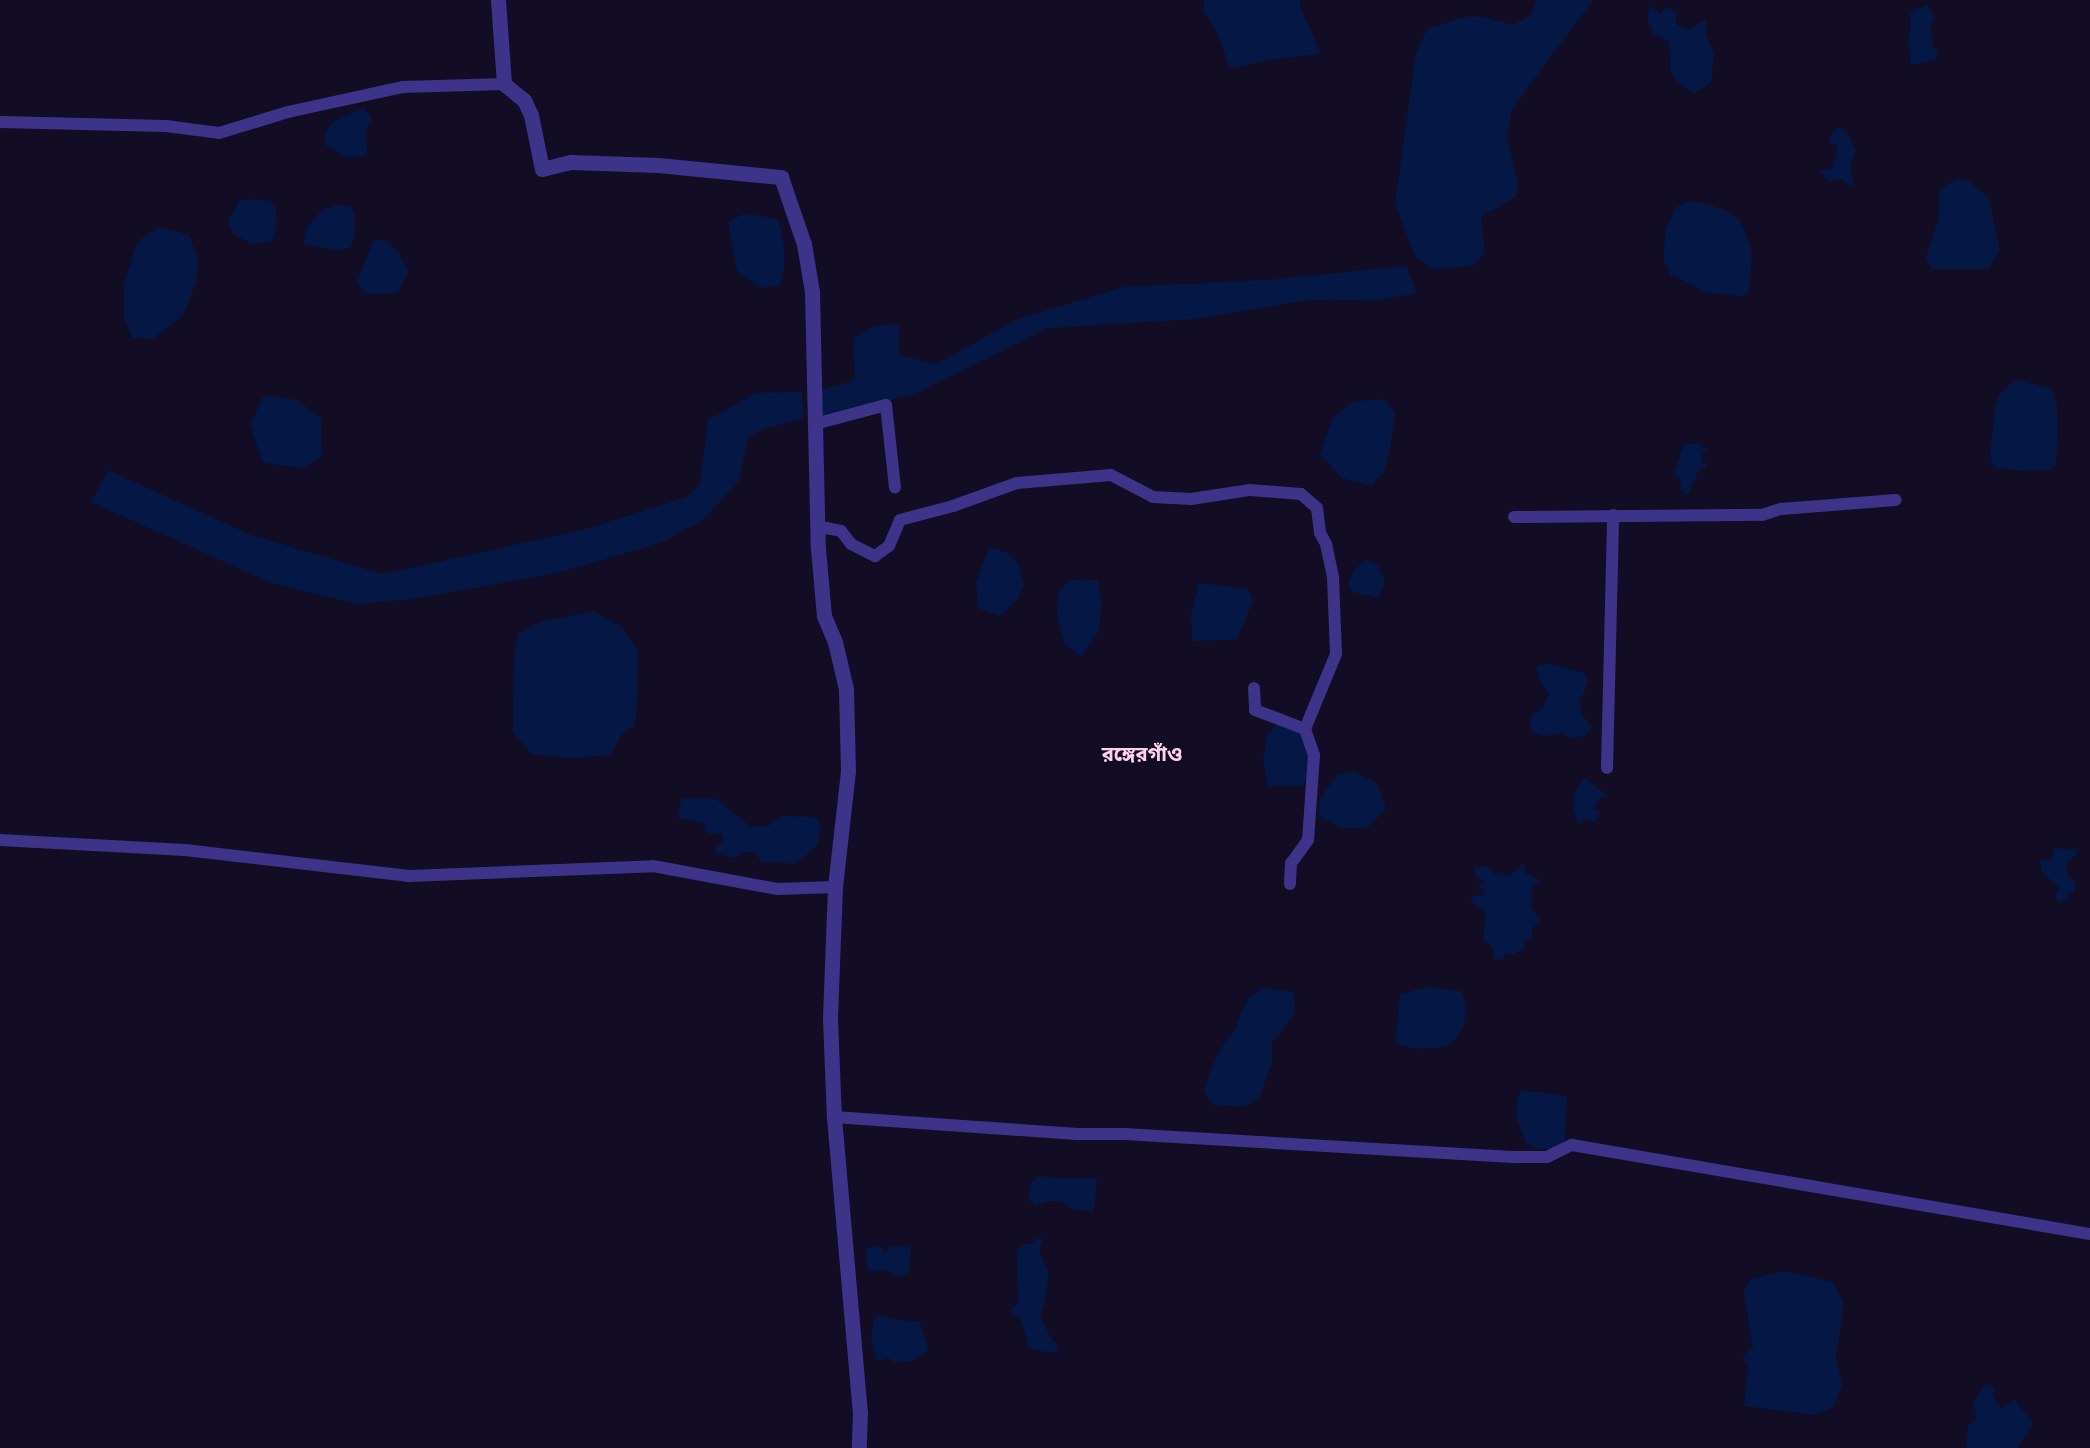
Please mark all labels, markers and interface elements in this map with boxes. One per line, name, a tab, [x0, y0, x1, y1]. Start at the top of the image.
district label: রঙ্গেরগাঁও	[1102, 742, 1182, 766]

